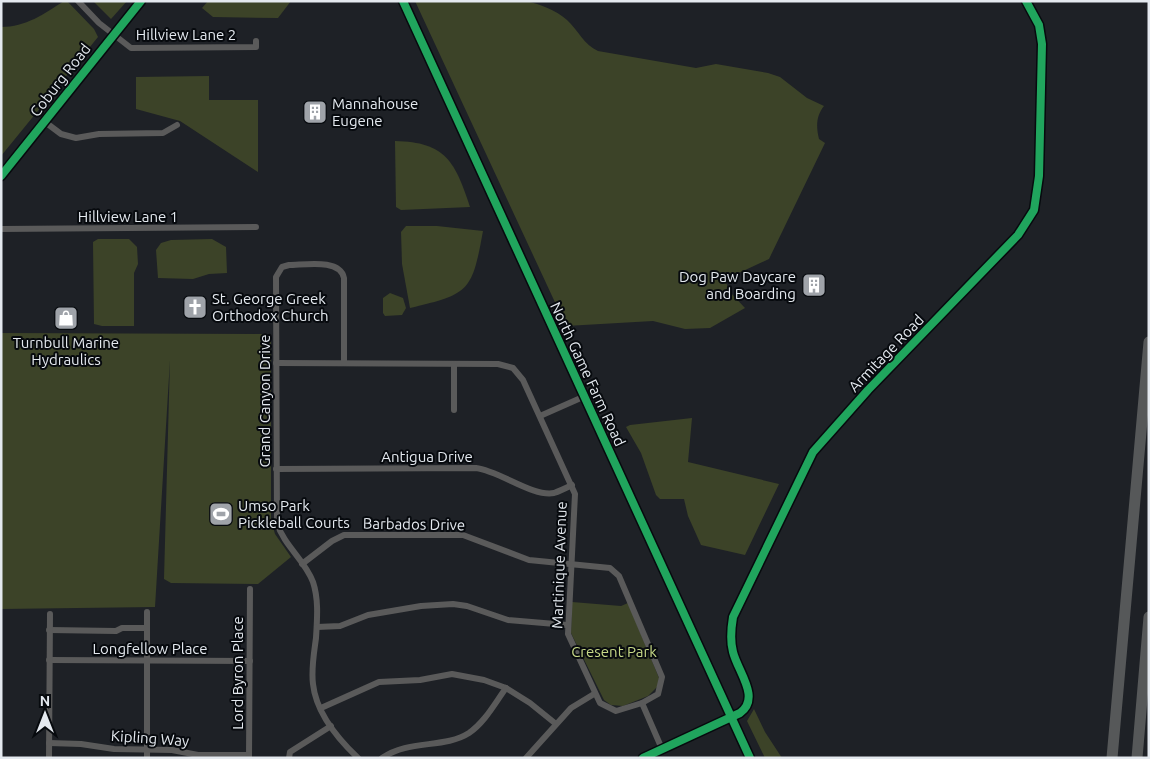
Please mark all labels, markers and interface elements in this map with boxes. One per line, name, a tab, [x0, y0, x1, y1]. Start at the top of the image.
street label: Hillview Lane 2	[136, 26, 236, 43]
street label: Coburg Road	[26, 40, 94, 120]
place label: Mannahouse Eugene	[332, 95, 418, 129]
building icon: Mannahouse Eugene	[302, 99, 328, 125]
street label: Hillview Lane 1	[78, 208, 178, 225]
place label: Dog Paw Daycare and Boarding	[679, 268, 796, 302]
building icon: Dog Paw Daycare and Boarding	[801, 272, 827, 298]
place label: St. George Greek Orthodox Church	[212, 290, 329, 324]
church icon: St. George Greek Orthodox Church	[182, 294, 208, 320]
street label: North Game Farm Road	[547, 299, 629, 449]
shop icon: Turnbull Marine Hydraulics	[53, 305, 79, 331]
street label: Armitage Road	[845, 311, 927, 395]
place label: Turnbull Marine Hydraulics	[13, 334, 119, 368]
street label: Grand Canyon Drive	[256, 335, 273, 467]
street label: Antigua Drive	[381, 448, 473, 465]
place label: Umso Park Pickleball Courts	[238, 497, 350, 531]
sports icon: Umso Park Pickleball Courts	[208, 501, 234, 527]
street label: Martinique Avenue	[548, 501, 570, 629]
street label: Barbados Drive	[363, 515, 465, 533]
street label: Lord Byron Place	[229, 616, 246, 730]
street label: Longfellow Place	[92, 640, 208, 657]
park label: Cresent Park	[571, 643, 657, 660]
north arrow	[20, 689, 70, 739]
text: N	[40, 693, 50, 709]
street label: Kipling Way	[110, 727, 190, 749]

